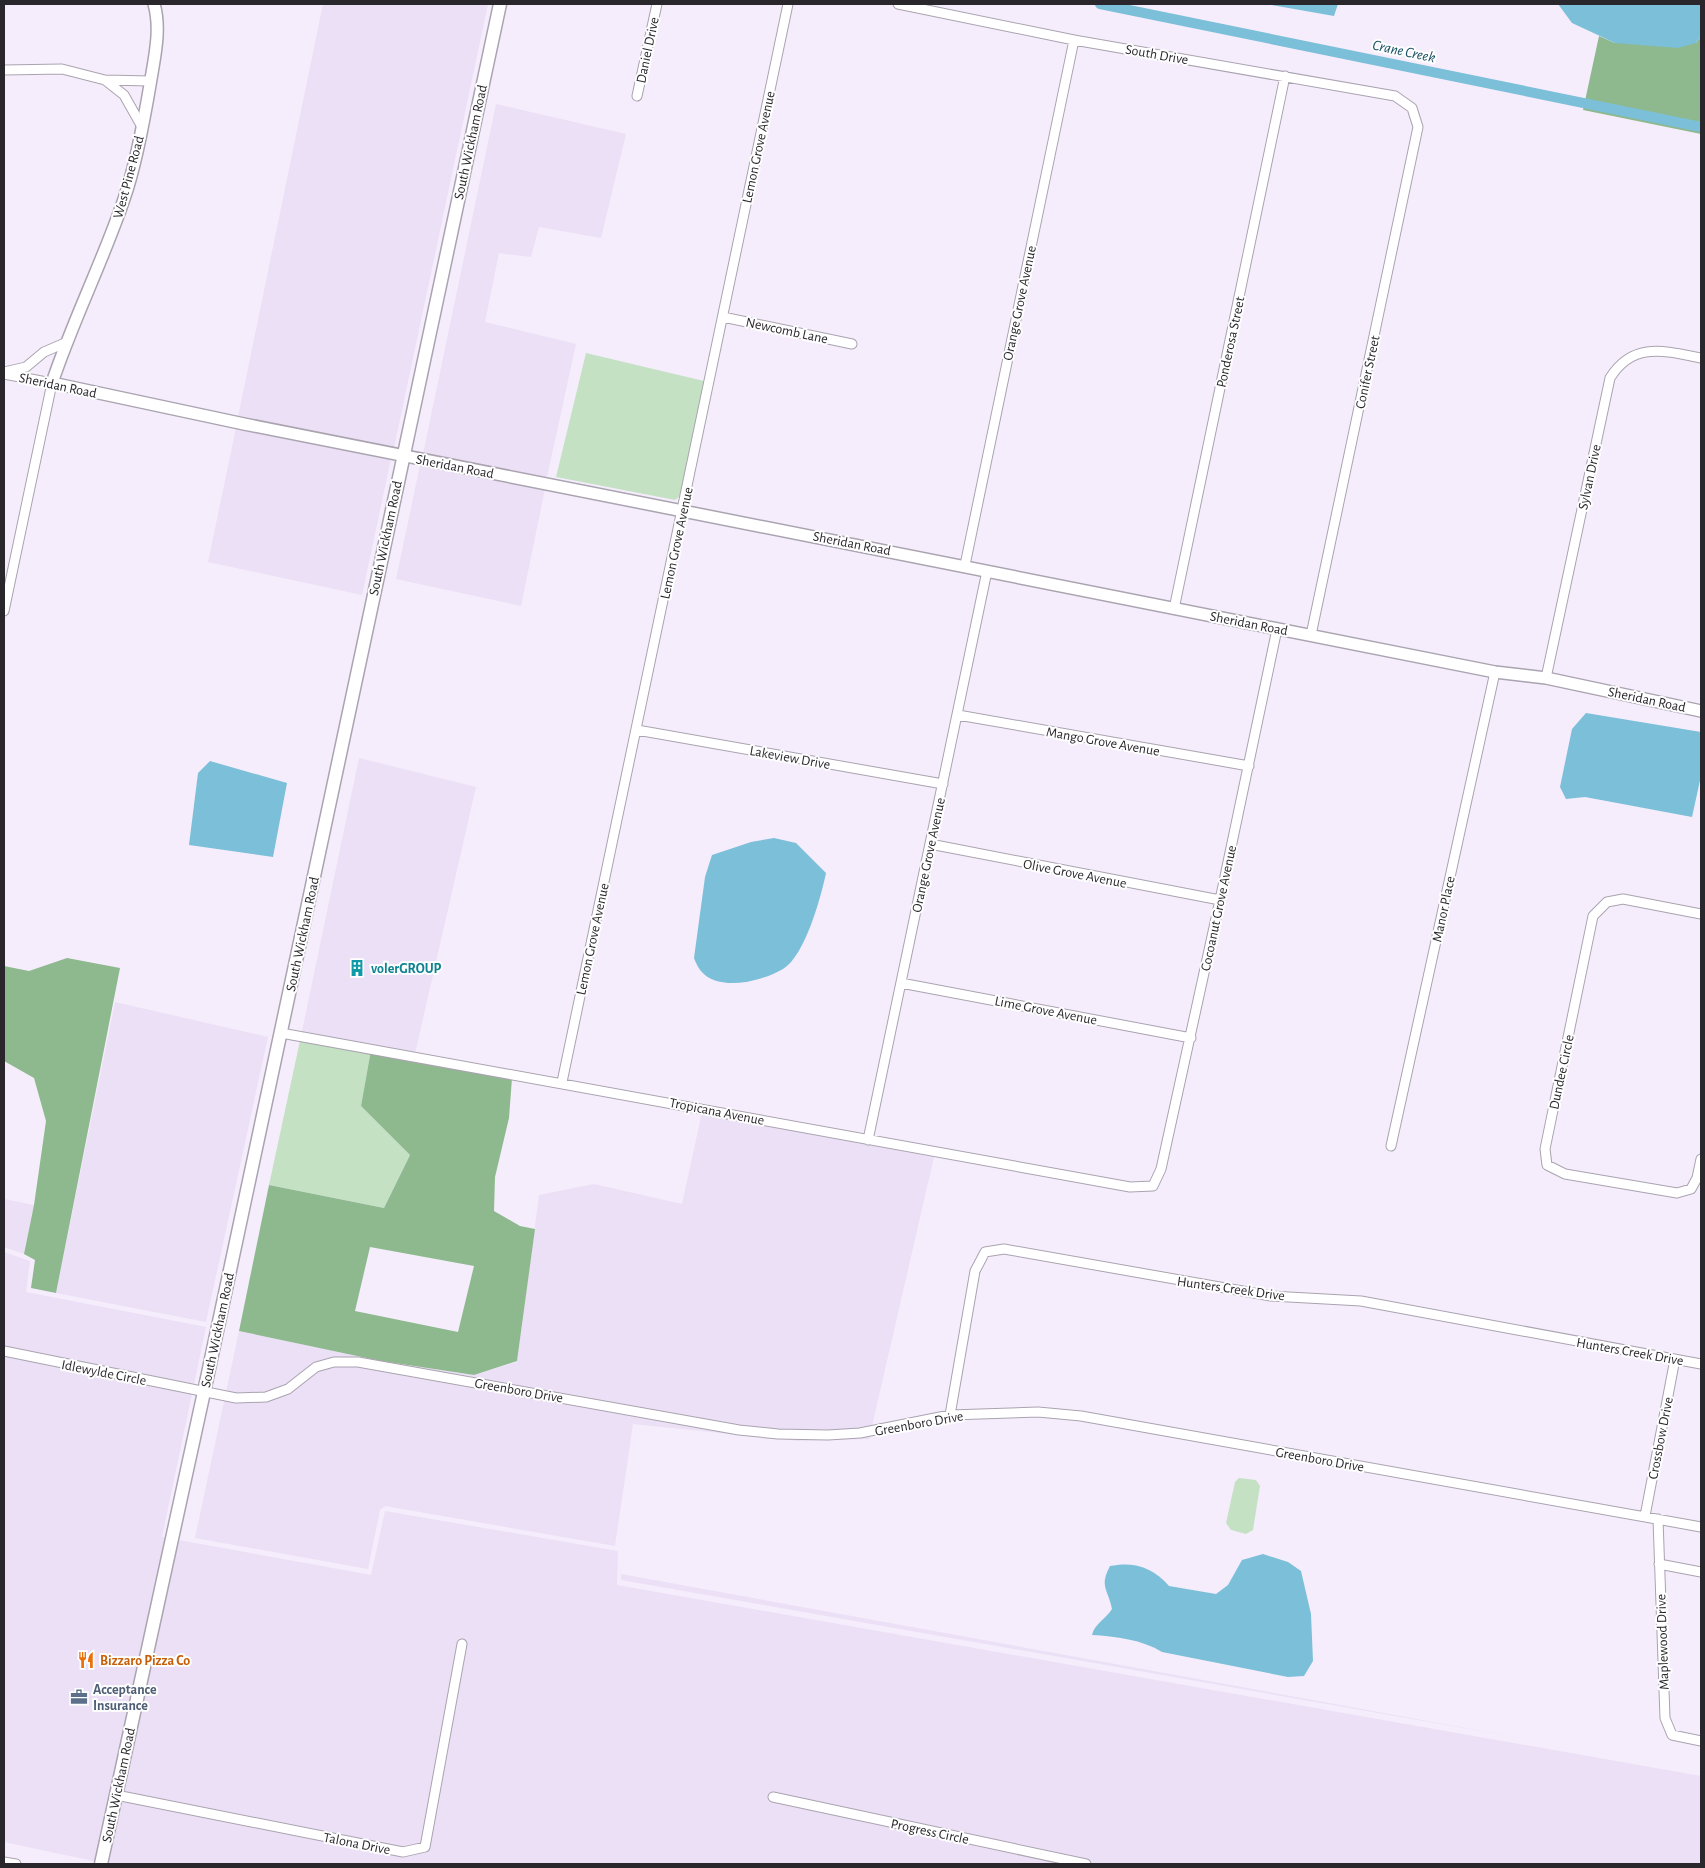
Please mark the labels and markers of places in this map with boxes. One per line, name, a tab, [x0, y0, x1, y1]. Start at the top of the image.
building icon: volerGROUP	[347, 958, 367, 978]
place label: volerGROUP	[371, 962, 442, 976]
restaurant icon: Bizzaro Pizza Co	[76, 1650, 96, 1670]
place label: Bizzaro Pizza Co	[100, 1654, 190, 1668]
place label: Acceptance Insurance	[93, 1683, 157, 1713]
office icon: Acceptance Insurance	[69, 1687, 89, 1707]

